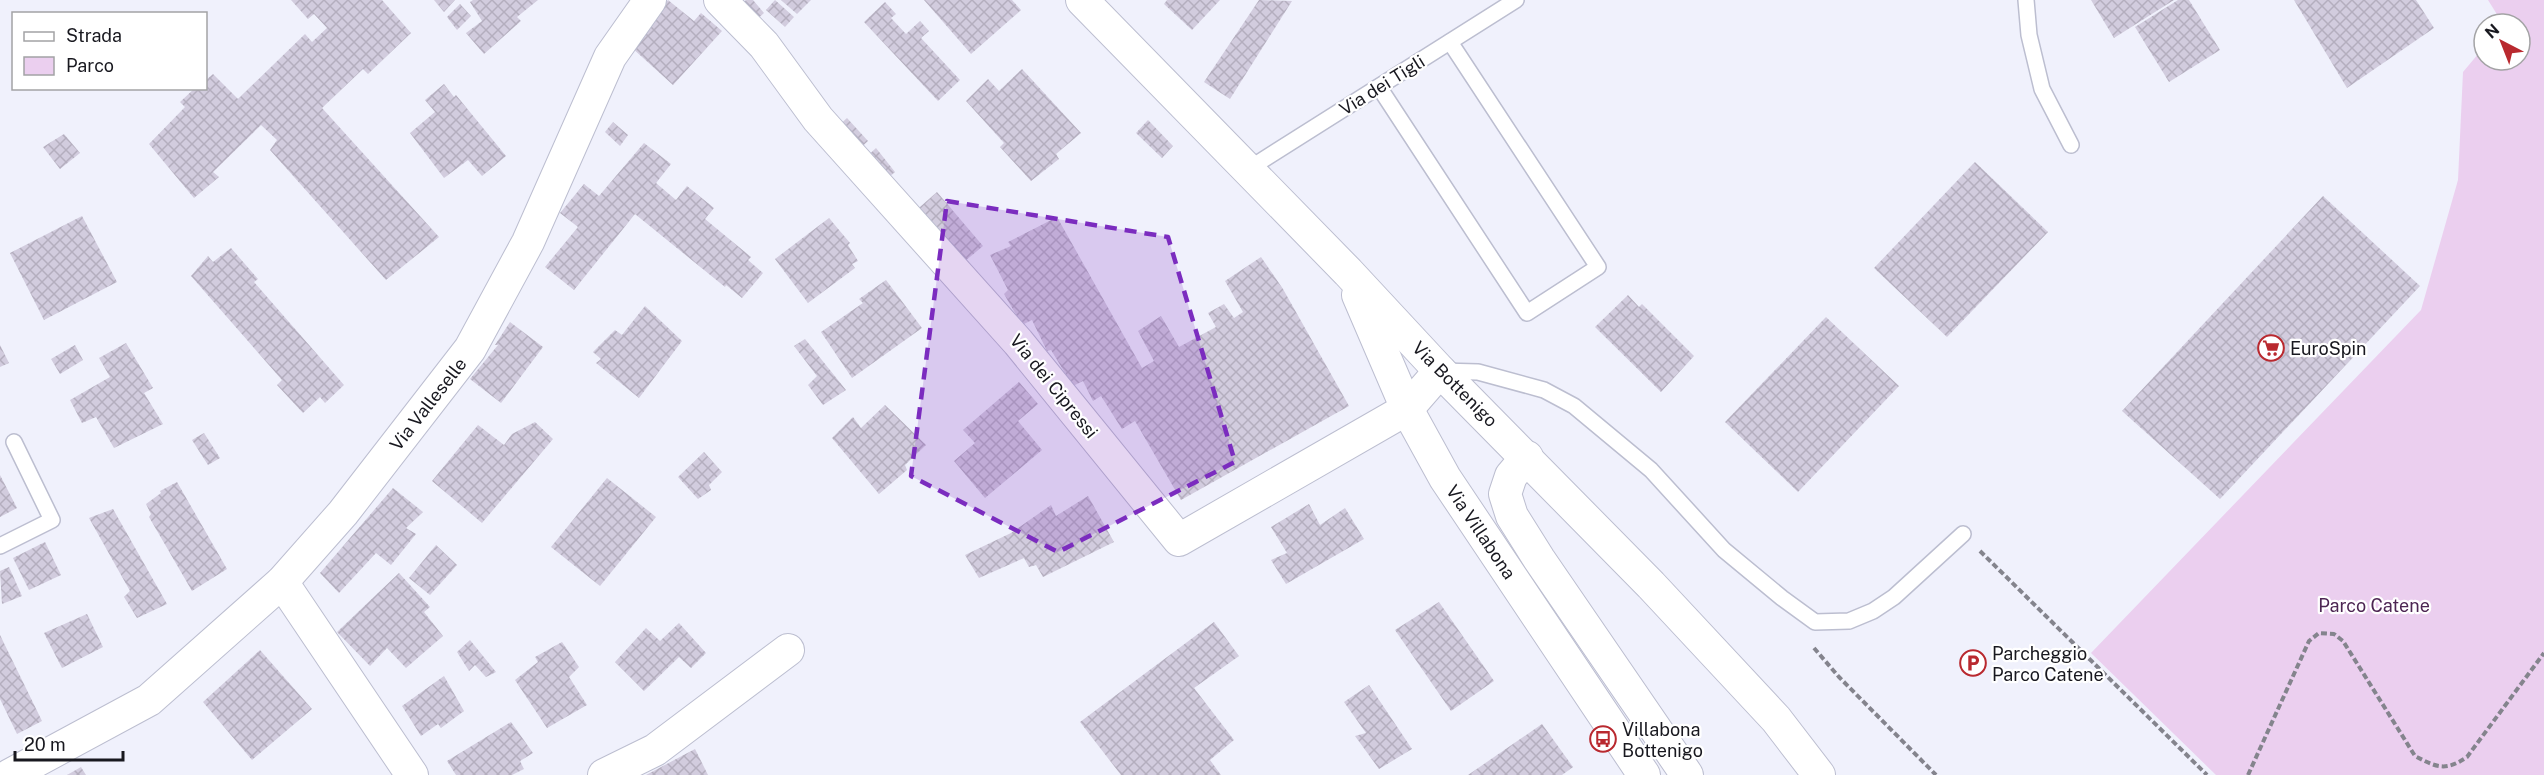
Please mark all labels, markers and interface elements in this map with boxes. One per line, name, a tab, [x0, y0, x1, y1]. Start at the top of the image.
legend	[12, 12, 207, 90]
north arrow	[2472, 12, 2532, 72]
text: N	[2481, 20, 2503, 42]
text: Strada	[66, 25, 122, 46]
street label: Via dei Tigli	[1335, 51, 1429, 119]
text: Parco	[66, 55, 114, 76]
street label: Via dei Cipressi	[1006, 330, 1102, 442]
supermarket icon: EuroSpin	[2256, 333, 2286, 363]
street label: Via Bottenigo	[1408, 337, 1502, 431]
place label: EuroSpin	[2290, 338, 2366, 359]
street label: Via Valleselle	[385, 353, 471, 455]
street label: Via Villabona	[1442, 481, 1520, 583]
park label: Parco Catene	[2318, 595, 2430, 616]
place label: Parcheggio Parco Catene	[1992, 643, 2104, 685]
parking icon: Parcheggio Parco Catene	[1958, 648, 1988, 678]
place label: Villabona Bottenigo	[1622, 719, 1703, 761]
scale bar	[15, 724, 123, 762]
bus stop icon: Villabona Bottenigo	[1588, 724, 1618, 754]
text: 20 m	[24, 734, 66, 755]

